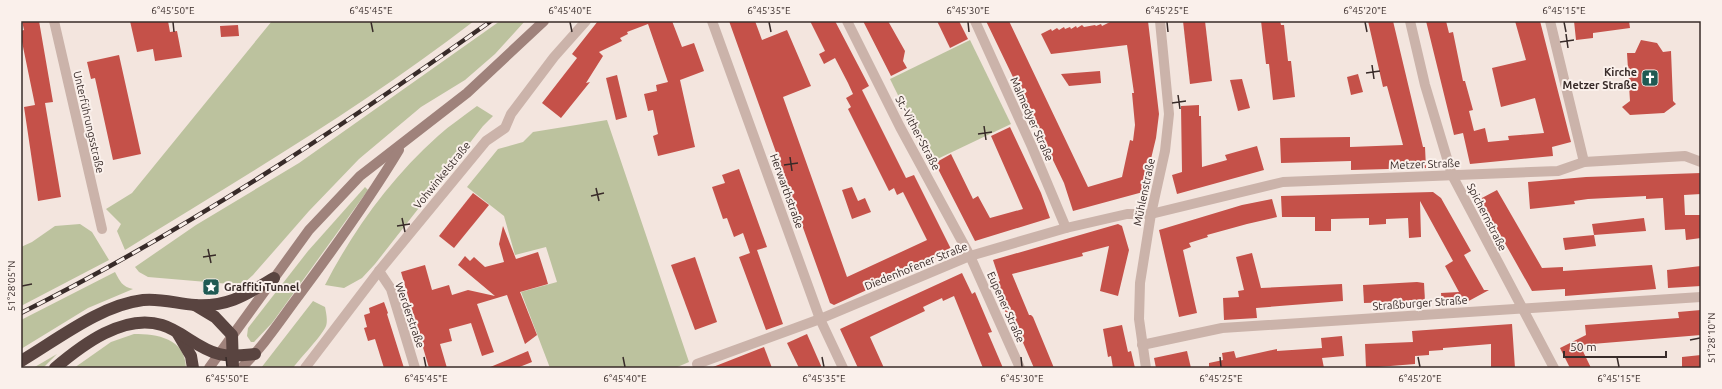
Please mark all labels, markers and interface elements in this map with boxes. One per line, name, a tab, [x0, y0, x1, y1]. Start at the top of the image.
text: 6°45'50"E	[151, 5, 195, 16]
text: 6°45'45"E	[349, 5, 393, 16]
text: 6°45'40"E	[548, 5, 592, 16]
text: 6°45'35"E	[747, 5, 791, 16]
text: 6°45'30"E	[946, 5, 990, 16]
text: 6°45'25"E	[1145, 5, 1189, 16]
text: 6°45'20"E	[1343, 5, 1387, 16]
text: 6°45'15"E	[1542, 5, 1586, 16]
place label: Kirche Metzer Straße	[1563, 66, 1637, 91]
church icon: Kirche Metzer Straße	[1640, 68, 1660, 88]
street label: Unterführungsstraße	[71, 70, 107, 174]
street label: Malmedyer Straße	[1008, 75, 1056, 163]
street label: St.-Vither-Straße	[893, 94, 943, 172]
street label: Vohwinkelstraße	[411, 139, 473, 211]
street label: Herwarthstraße	[768, 152, 806, 230]
street label: Mühlenstraße	[1131, 157, 1157, 227]
street label: Metzer Straße	[1390, 157, 1460, 171]
street label: Spichernstraße	[1465, 181, 1509, 253]
street label: Diedenhofener Straße	[863, 240, 969, 292]
text: 51°28'05"N	[6, 261, 17, 311]
street label: Eupener Straße	[985, 270, 1027, 344]
place icon: Graffiti Tunnel	[201, 277, 221, 297]
place label: Graffiti Tunnel	[224, 281, 300, 293]
street label: Werderstraße	[393, 281, 427, 349]
street label: Straßburger Straße	[1372, 294, 1468, 312]
text: 51°28'10"N	[1706, 313, 1717, 363]
scale bar	[1564, 333, 1666, 359]
text: 50 m	[1570, 340, 1597, 353]
text: 6°45'50"E	[205, 373, 249, 384]
text: 6°45'45"E	[404, 373, 448, 384]
text: 6°45'40"E	[603, 373, 647, 384]
text: 6°45'35"E	[802, 373, 846, 384]
text: 6°45'30"E	[1000, 373, 1044, 384]
text: 6°45'25"E	[1199, 373, 1243, 384]
text: 6°45'20"E	[1398, 373, 1442, 384]
text: 6°45'15"E	[1597, 373, 1641, 384]

